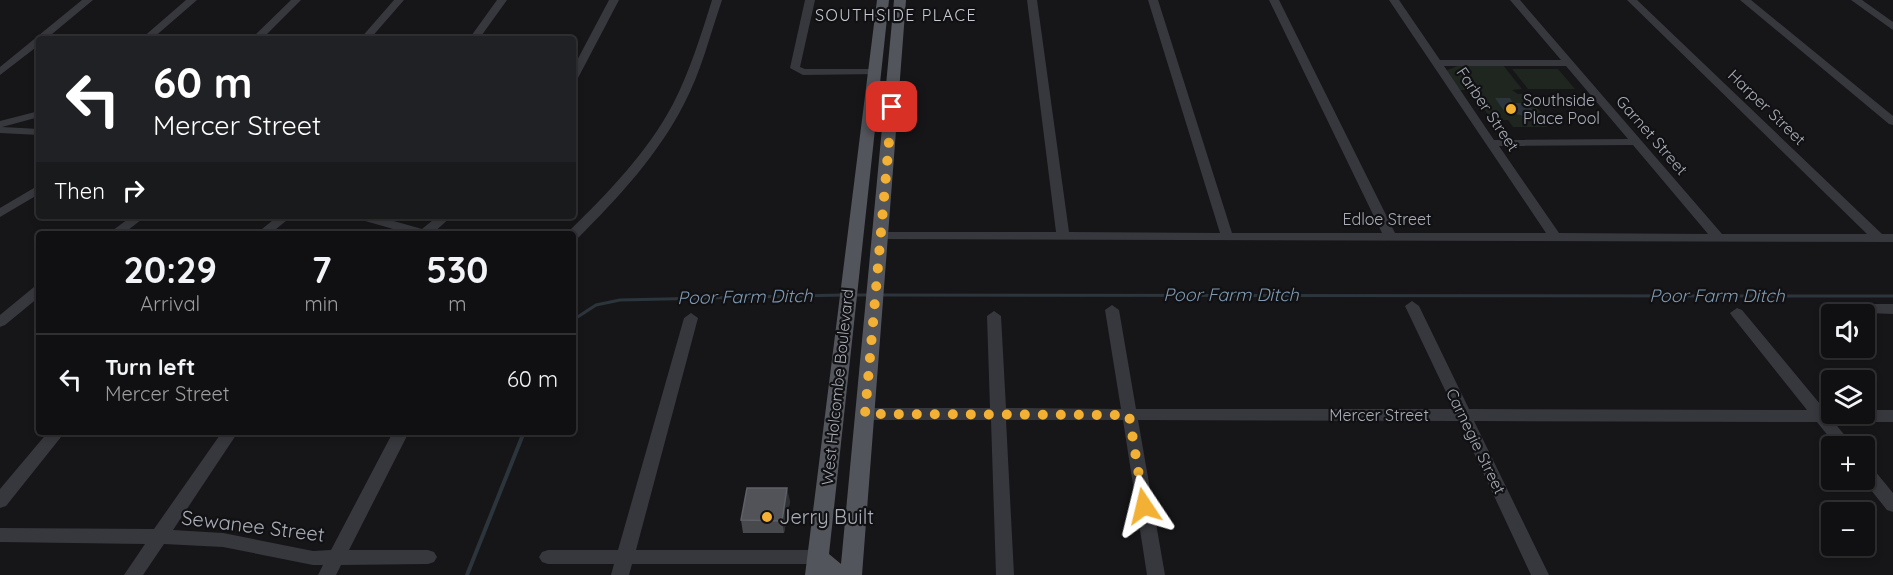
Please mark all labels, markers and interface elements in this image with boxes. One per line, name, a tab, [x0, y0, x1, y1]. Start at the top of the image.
district label: SOUTHSIDE PLACE	[815, 5, 977, 25]
text: 60 m	[153, 56, 253, 109]
icon: left	[54, 60, 132, 138]
street label: Farber Street	[1452, 63, 1524, 155]
street label: Harper Street	[1724, 65, 1810, 149]
pin	[866, 81, 917, 132]
icon: arrive	[875, 90, 908, 123]
place label: Southside Place Pool	[1523, 90, 1600, 128]
street label: Garnet Street	[1612, 91, 1692, 179]
marker: Southside Place Pool	[1504, 102, 1518, 116]
text: Mercer Street	[153, 108, 321, 142]
icon: right	[117, 174, 150, 207]
text: Then	[54, 177, 105, 205]
street label: Edloe Street	[1342, 209, 1432, 229]
text: 20:29	[124, 247, 217, 292]
text: 7	[312, 247, 331, 292]
text: 530	[426, 247, 488, 292]
water label: Poor Farm Ditch	[1163, 283, 1300, 306]
water label: Poor Farm Ditch	[677, 284, 814, 309]
water label: Poor Farm Ditch	[1649, 284, 1786, 307]
street label: West Holcombe Boulevard	[817, 288, 857, 486]
text: Arrival	[140, 291, 200, 316]
text: min	[305, 291, 339, 316]
text: m	[448, 291, 466, 316]
map controls	[1821, 304, 1875, 556]
button: sound	[1821, 304, 1875, 358]
text: Turn left	[105, 353, 195, 381]
icon: left	[54, 363, 87, 396]
text: 60 m	[507, 365, 558, 393]
button: layers	[1821, 370, 1875, 424]
text: Mercer Street	[105, 381, 230, 406]
street label: Carnegie Street	[1442, 385, 1510, 497]
street label: Mercer Street	[1329, 405, 1429, 425]
button: +	[1821, 436, 1875, 490]
position arrow	[1112, 474, 1176, 538]
button: −	[1821, 502, 1875, 556]
street label: Sewanee Street	[180, 504, 326, 547]
place label: Jerry Built	[779, 504, 874, 529]
marker: Jerry Built	[760, 510, 774, 524]

